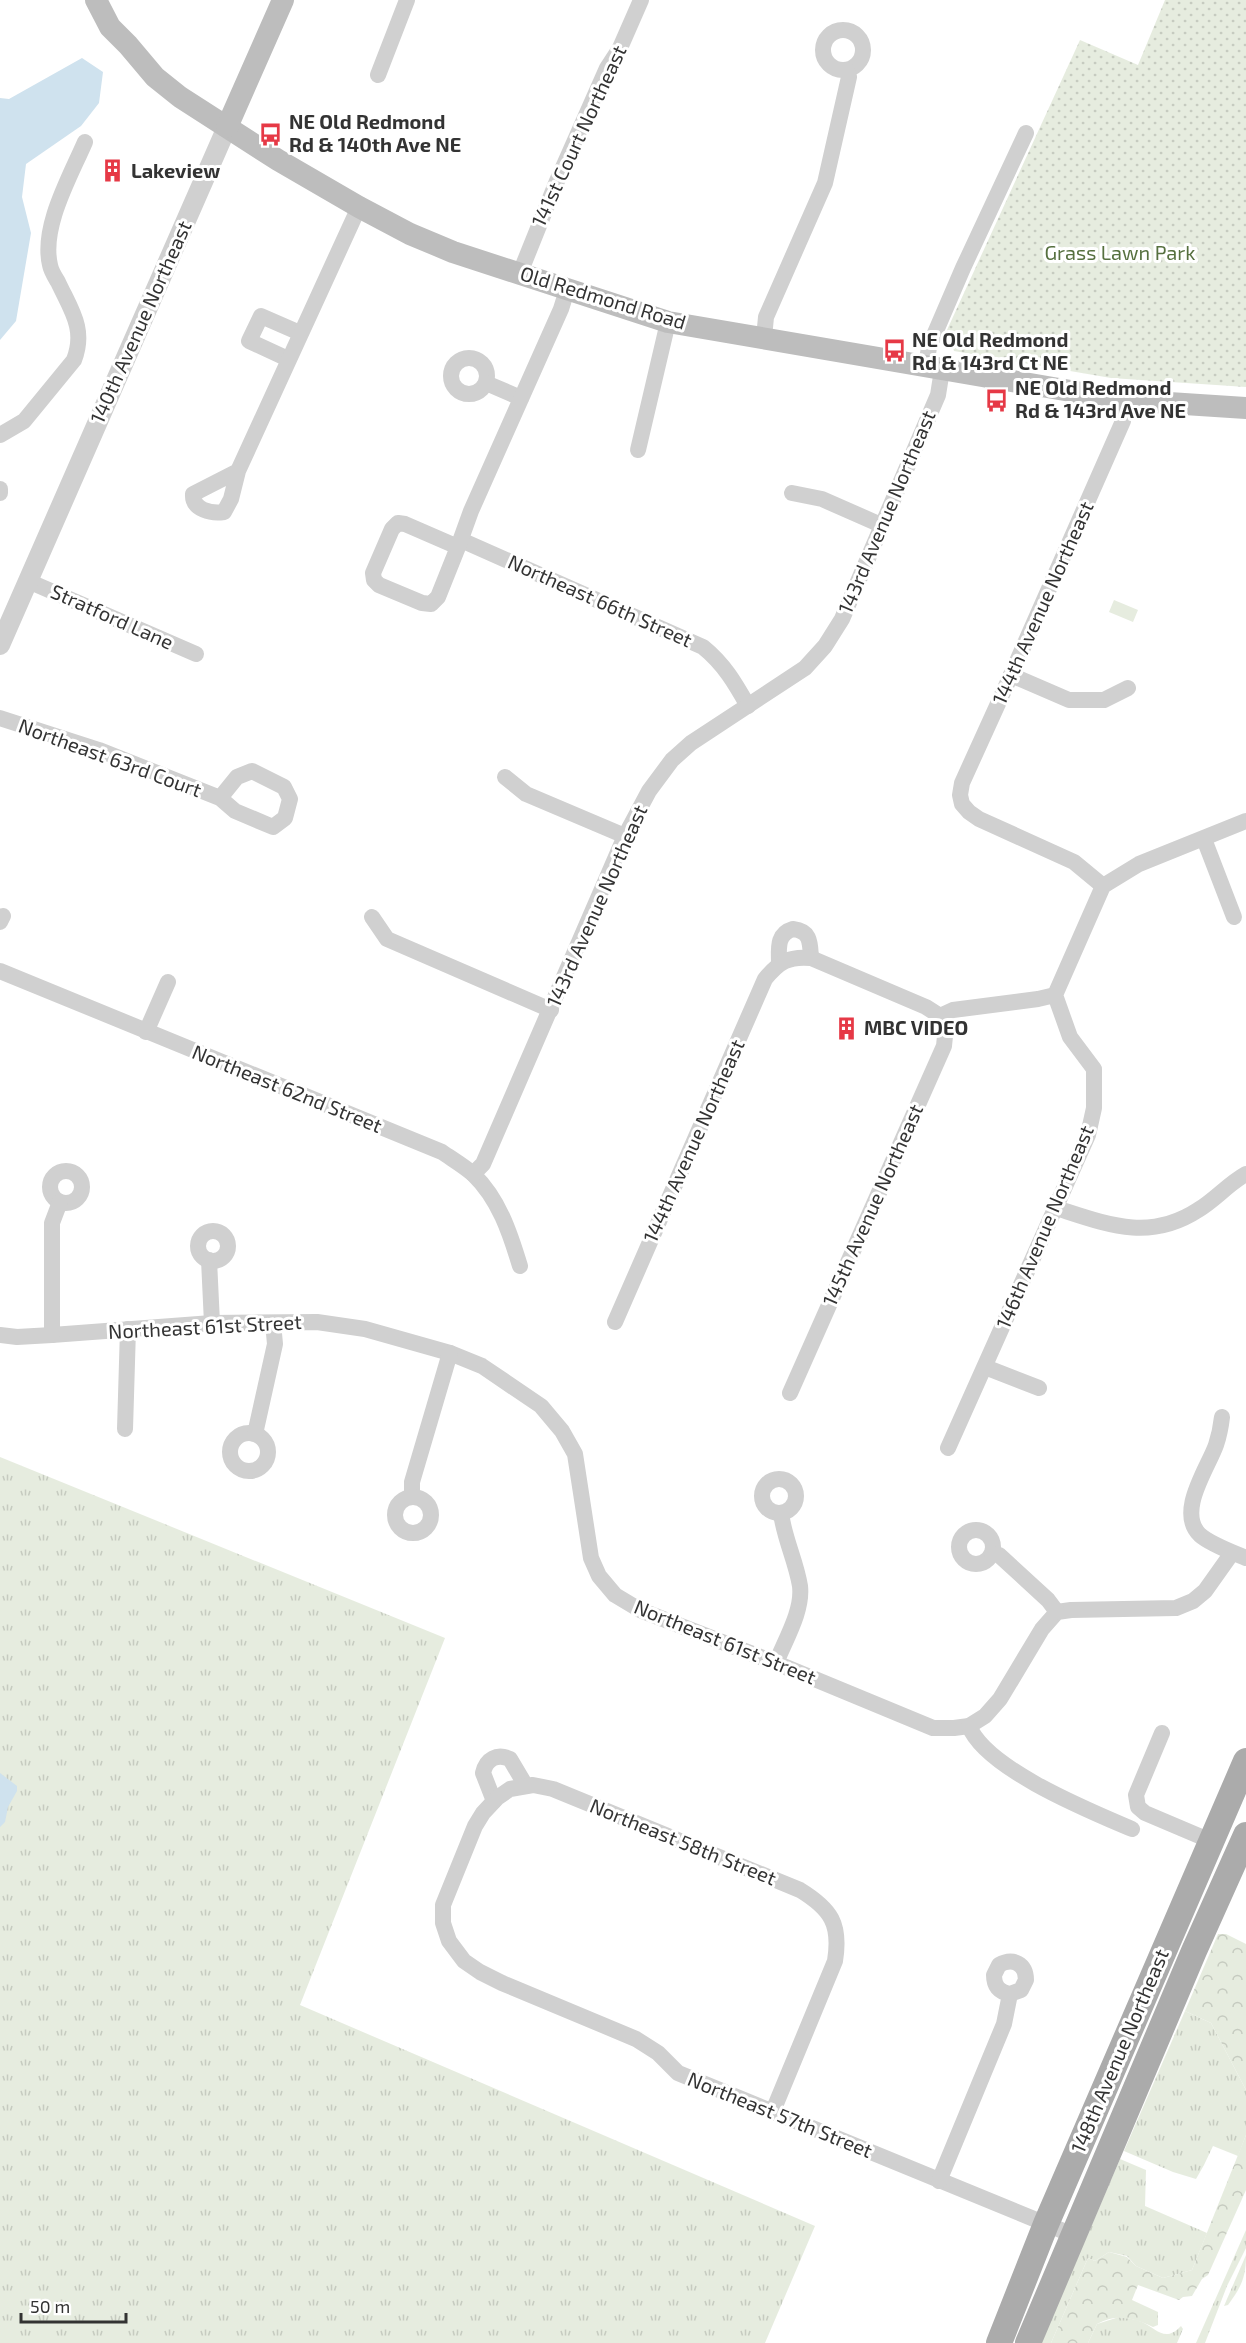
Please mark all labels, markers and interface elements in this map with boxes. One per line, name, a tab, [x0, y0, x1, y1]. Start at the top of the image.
street label: 141st Court Northeast	[526, 41, 631, 230]
place label: NE Old Redmond Rd & 140th Ave NE	[289, 109, 461, 156]
bus stop icon: NE Old Redmond Rd & 140th Ave NE	[258, 121, 284, 147]
building icon: Lakeview	[100, 158, 126, 184]
place label: Lakeview	[131, 158, 220, 182]
street label: 140th Avenue Northeast	[85, 216, 196, 427]
park label: Grass Lawn Park	[1044, 240, 1196, 264]
street label: Old Redmond Road	[517, 260, 689, 334]
place label: NE Old Redmond Rd & 143rd Ct NE	[912, 327, 1068, 374]
bus stop icon: NE Old Redmond Rd & 143rd Ct NE	[881, 338, 907, 364]
place label: NE Old Redmond Rd & 143rd Ave NE	[1015, 375, 1186, 422]
bus stop icon: NE Old Redmond Rd & 143rd Ave NE	[984, 387, 1010, 413]
street label: 143rd Avenue Northeast	[832, 406, 940, 617]
street label: 144th Avenue Northeast	[986, 497, 1098, 708]
street label: Northeast 66th Street	[505, 549, 696, 652]
street label: Stratford Lane	[47, 578, 177, 654]
street label: Northeast 63rd Court	[16, 713, 205, 801]
street label: 143rd Avenue Northeast	[541, 801, 652, 1010]
building icon: MBC VIDEO	[833, 1015, 859, 1041]
place label: MBC VIDEO	[864, 1015, 968, 1039]
street label: 144th Avenue Northeast	[637, 1035, 749, 1246]
street label: Northeast 62nd Street	[189, 1039, 386, 1137]
street label: 145th Avenue Northeast	[817, 1100, 928, 1309]
street label: 146th Avenue Northeast	[990, 1121, 1098, 1332]
street label: Northeast 61st Street	[107, 1309, 303, 1343]
street label: Northeast 61st Street	[631, 1594, 820, 1689]
street label: Northeast 58th Street	[587, 1793, 780, 1890]
street label: 148th Avenue Northeast	[1065, 1945, 1173, 2156]
street label: Northeast 57th Street	[685, 2066, 877, 2162]
scale bar	[21, 2286, 126, 2324]
text: 50 m	[30, 2295, 70, 2317]

